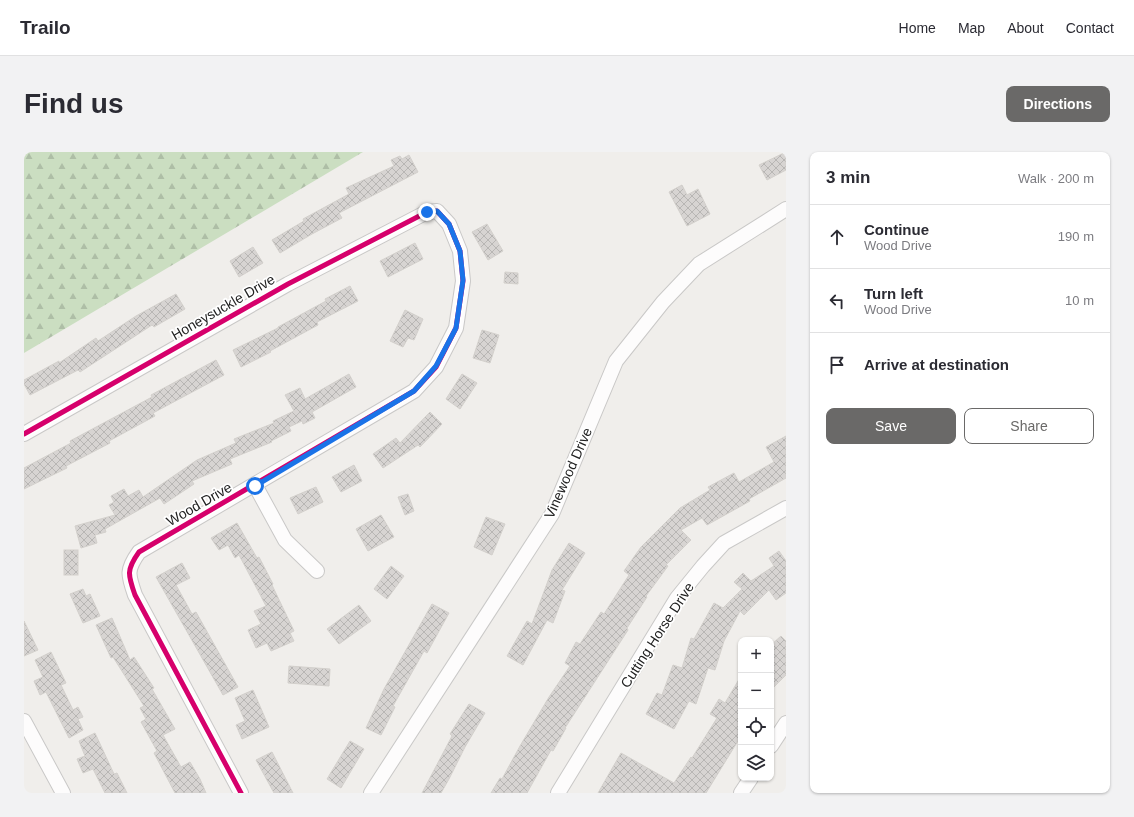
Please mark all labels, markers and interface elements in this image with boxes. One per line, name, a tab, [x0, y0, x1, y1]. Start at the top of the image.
text: Trailo	[20, 17, 71, 38]
text: Home	[899, 20, 936, 36]
text: Map	[958, 20, 985, 36]
text: About	[1007, 20, 1044, 36]
text: Contact	[1066, 20, 1114, 36]
button: Directions	[1006, 86, 1110, 122]
text: Find us	[24, 88, 124, 119]
text: 3 min	[826, 168, 870, 187]
text: Walk · 200 m	[1018, 171, 1094, 186]
route end	[418, 203, 436, 221]
text: Continue	[864, 221, 929, 238]
icon: ahead	[826, 226, 848, 248]
text: 190 m	[1058, 229, 1094, 244]
text: Wood Drive	[864, 238, 932, 253]
street label: Honeysuckle Drive	[168, 271, 278, 343]
text: Turn left	[864, 285, 923, 302]
icon: left	[826, 290, 848, 312]
text: 10 m	[1065, 293, 1094, 308]
text: Wood Drive	[864, 302, 932, 317]
icon: arrive	[826, 354, 848, 376]
text: Arrive at destination	[864, 356, 1009, 373]
button: Save	[826, 408, 956, 444]
button: Share	[964, 408, 1094, 444]
street label: Vinewood Drive	[541, 425, 595, 521]
route start	[246, 477, 264, 495]
street label: Wood Drive	[163, 479, 235, 529]
street label: Cutting Horse Drive	[617, 579, 697, 691]
map controls	[738, 637, 774, 781]
button: +	[738, 637, 774, 673]
button: −	[738, 673, 774, 709]
button: locate	[738, 709, 774, 745]
button: layers	[738, 745, 774, 781]

